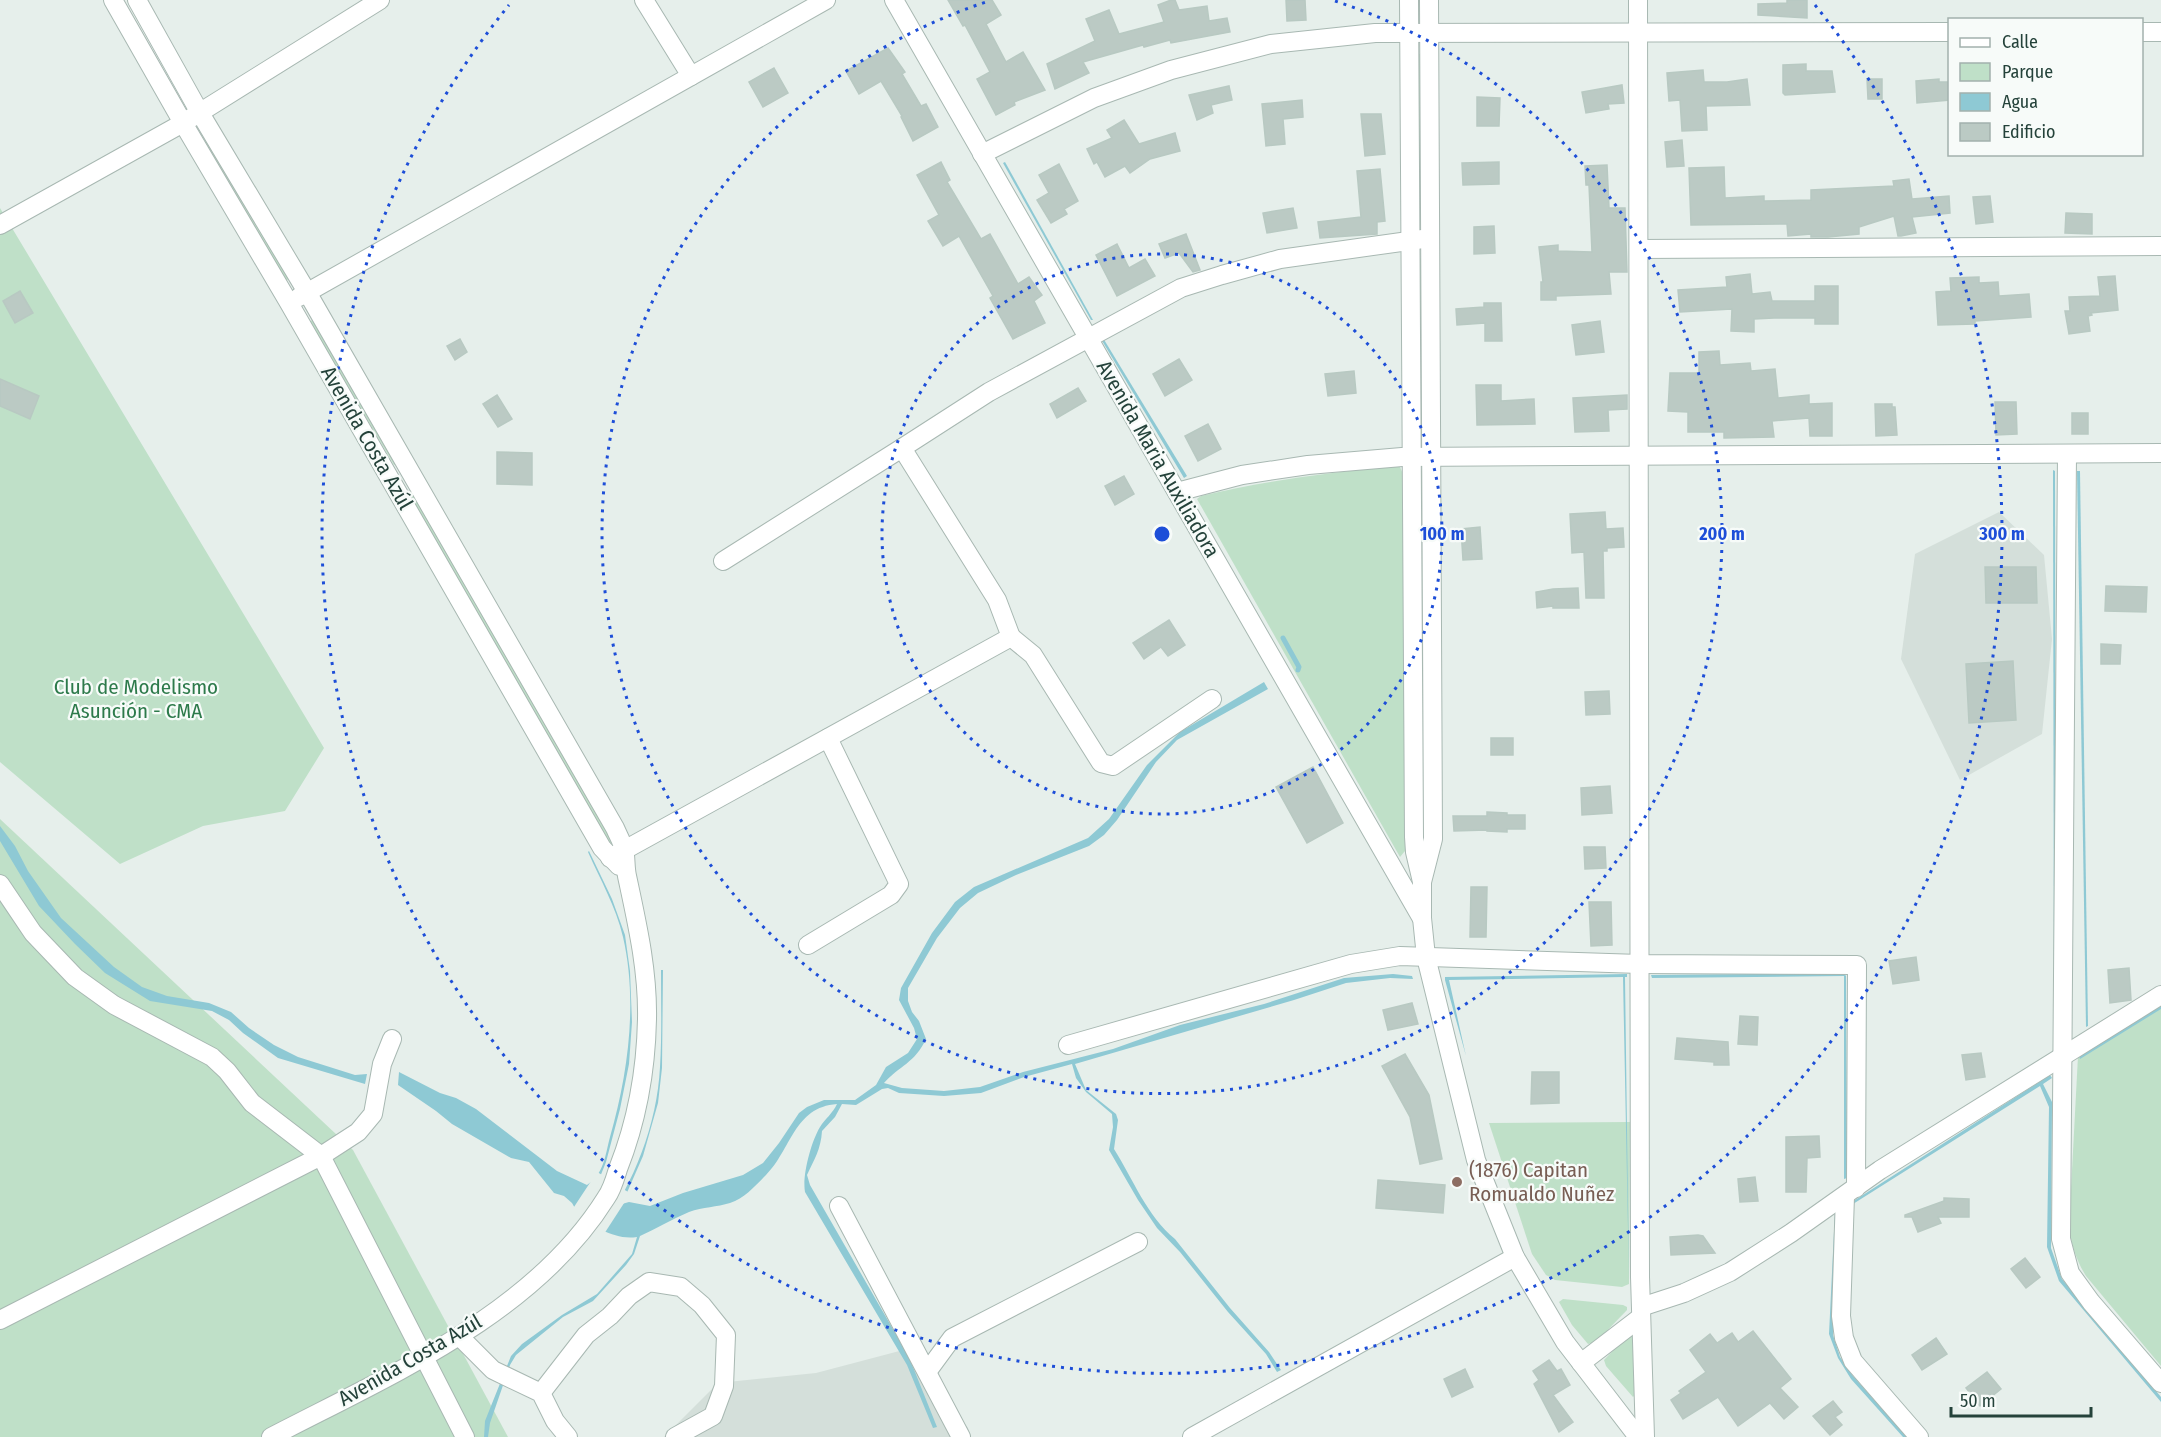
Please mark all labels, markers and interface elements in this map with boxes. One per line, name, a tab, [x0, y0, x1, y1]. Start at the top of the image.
legend	[1948, 18, 2143, 156]
text: Calle	[2002, 31, 2038, 53]
text: Parque	[2002, 61, 2053, 83]
text: Agua	[2002, 91, 2038, 113]
text: Edificio	[2002, 121, 2055, 143]
street label: Avenida Maria Auxiliadora	[1091, 356, 1225, 562]
street label: Avenida Costa Azúl	[315, 362, 419, 515]
text: 100 m	[1420, 523, 1464, 545]
text: 200 m	[1698, 523, 1745, 545]
text: 300 m	[1978, 523, 2025, 545]
centre of rings	[1152, 524, 1172, 544]
park label: Club de Modelismo Asunción - CMA	[54, 674, 218, 724]
place label: (1876) Capitan Romualdo Nuñez	[1469, 1157, 1614, 1207]
marker: (1876) Capitan Romualdo Nuñez	[1450, 1175, 1464, 1189]
street label: Avenida Costa Azúl	[334, 1308, 487, 1412]
scale bar	[1951, 1380, 2090, 1418]
text: 50 m	[1960, 1390, 1996, 1412]

